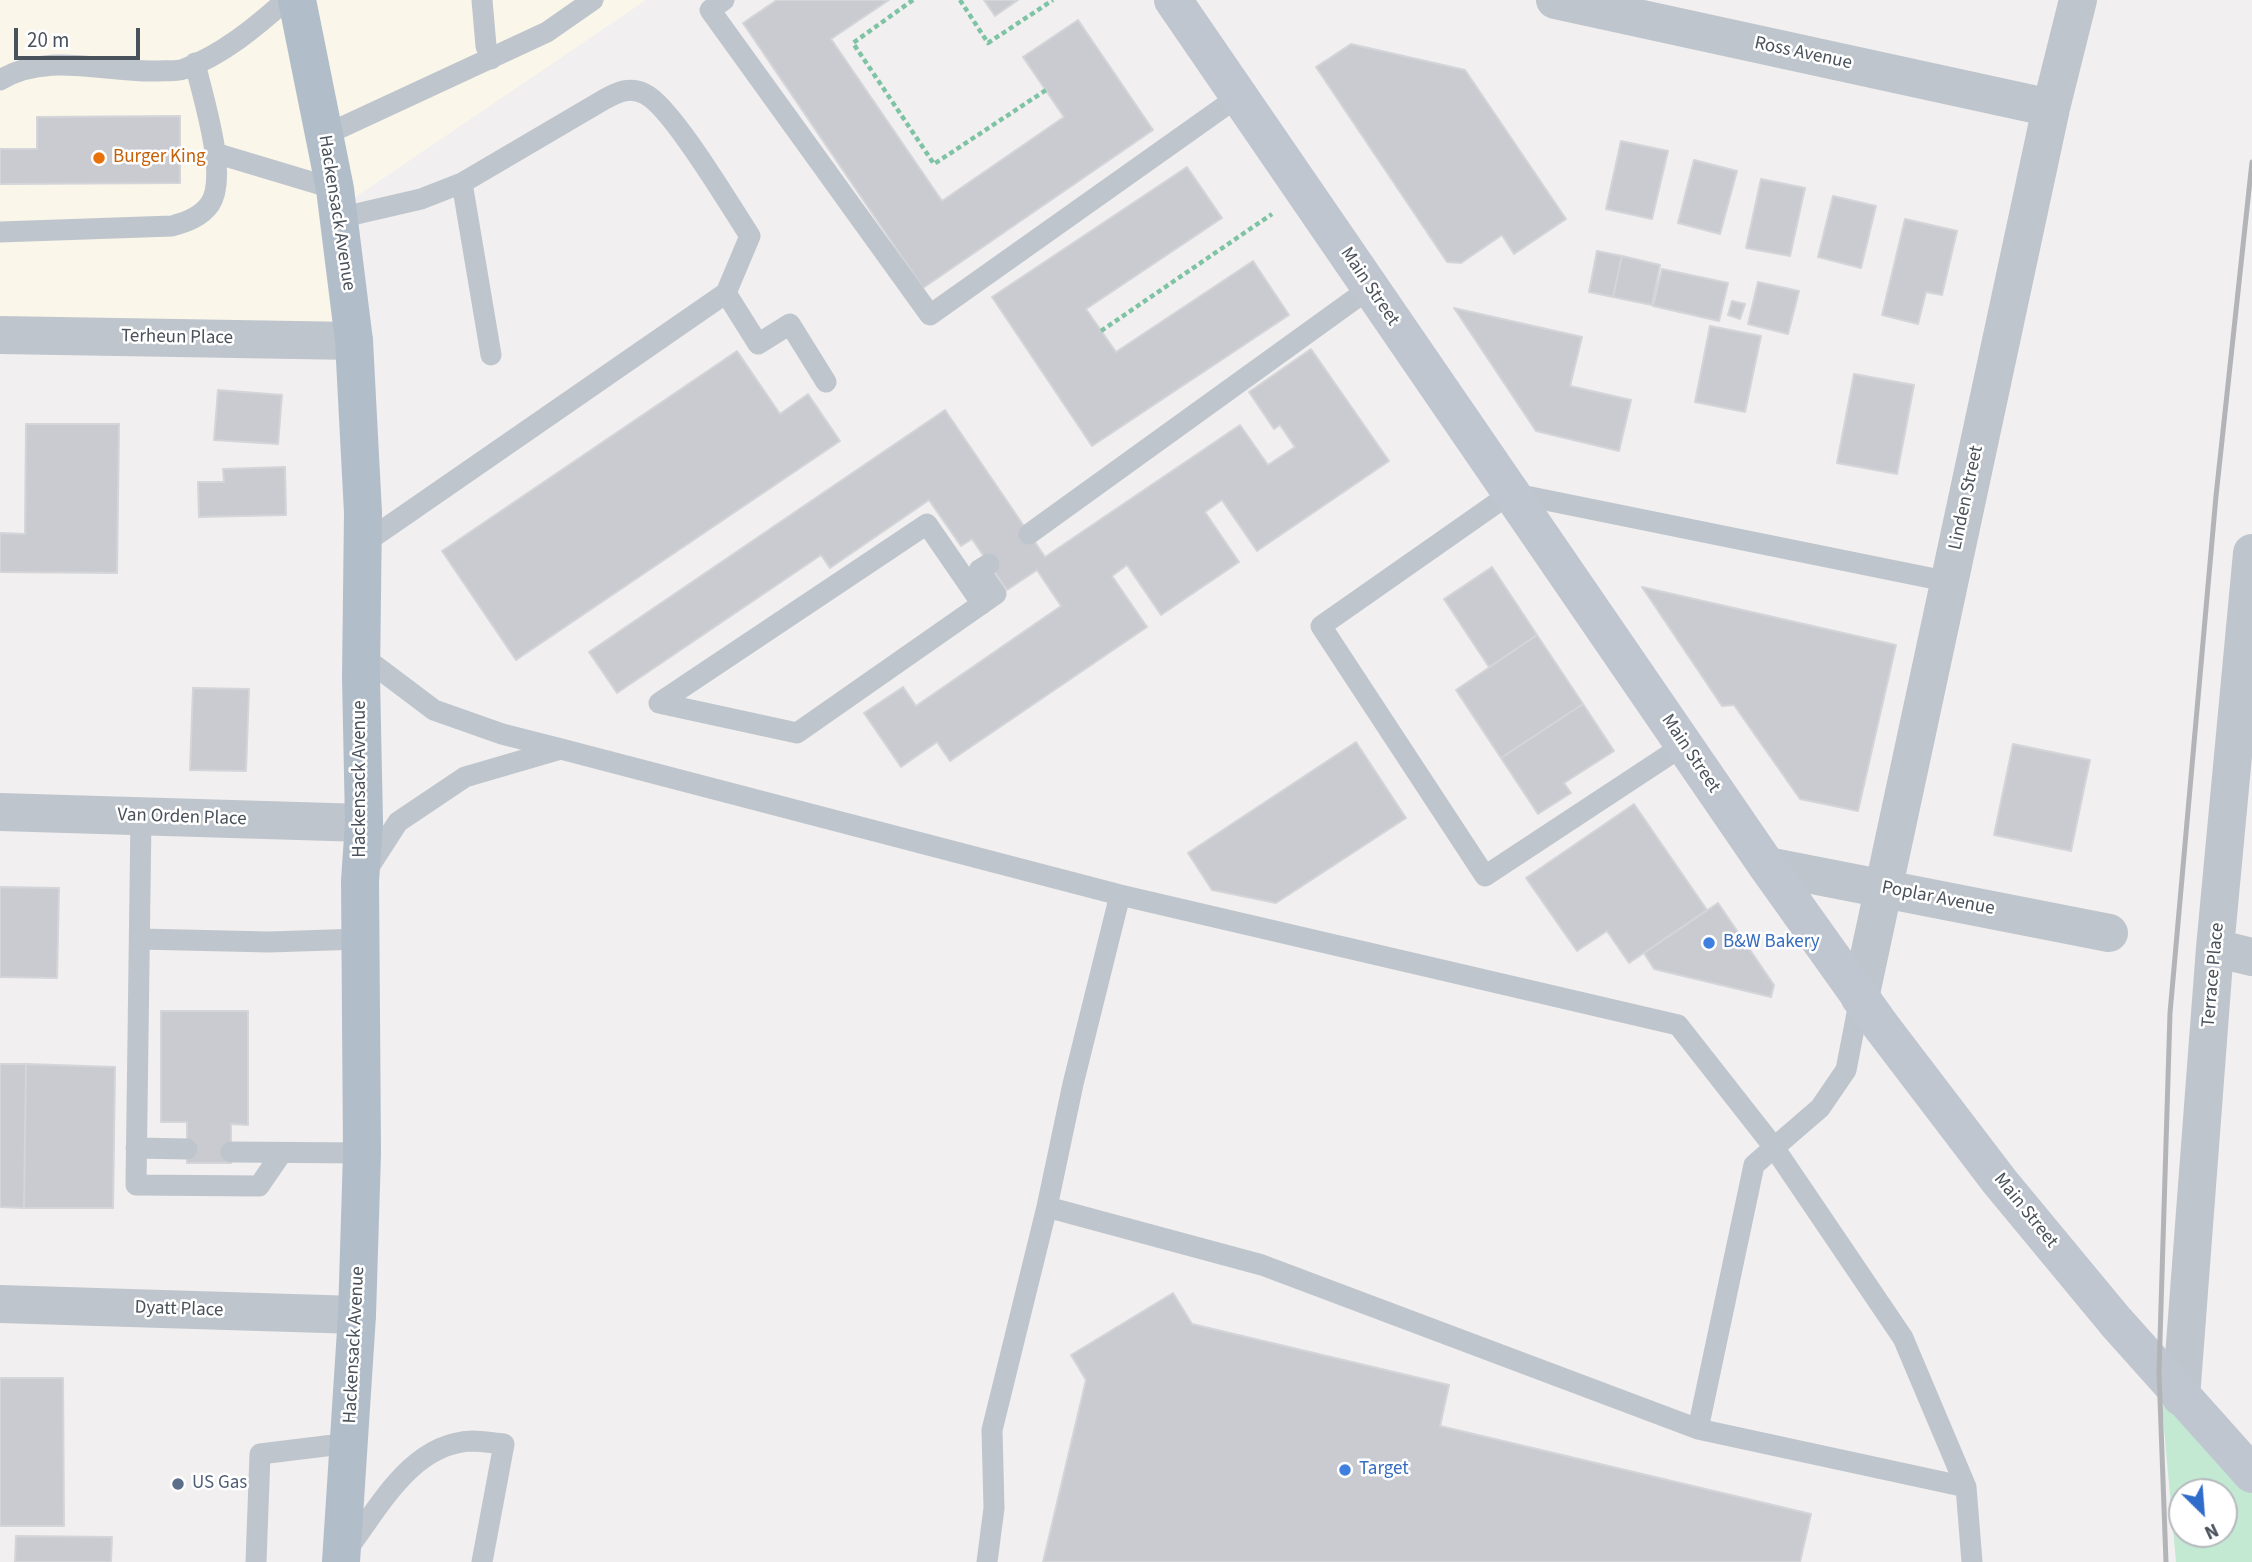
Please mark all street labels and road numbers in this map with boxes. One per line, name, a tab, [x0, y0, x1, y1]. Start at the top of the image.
street label: Ross Avenue	[1752, 33, 1854, 75]
street label: Hackensack Avenue	[312, 133, 360, 293]
street label: Main Street	[1334, 243, 1404, 331]
street label: Terheun Place	[121, 326, 233, 350]
street label: Linden Street	[1945, 444, 1989, 552]
street label: Hackensack Avenue	[350, 700, 372, 858]
street label: Main Street	[1655, 710, 1725, 798]
street label: Van Orden Place	[117, 804, 247, 832]
street label: Poplar Avenue	[1880, 877, 1996, 921]
street label: Terrace Place	[2198, 922, 2230, 1028]
street label: Main Street	[1988, 1169, 2062, 1253]
street label: Hackensack Avenue	[339, 1266, 371, 1424]
street label: Dyatt Place	[134, 1297, 224, 1323]

